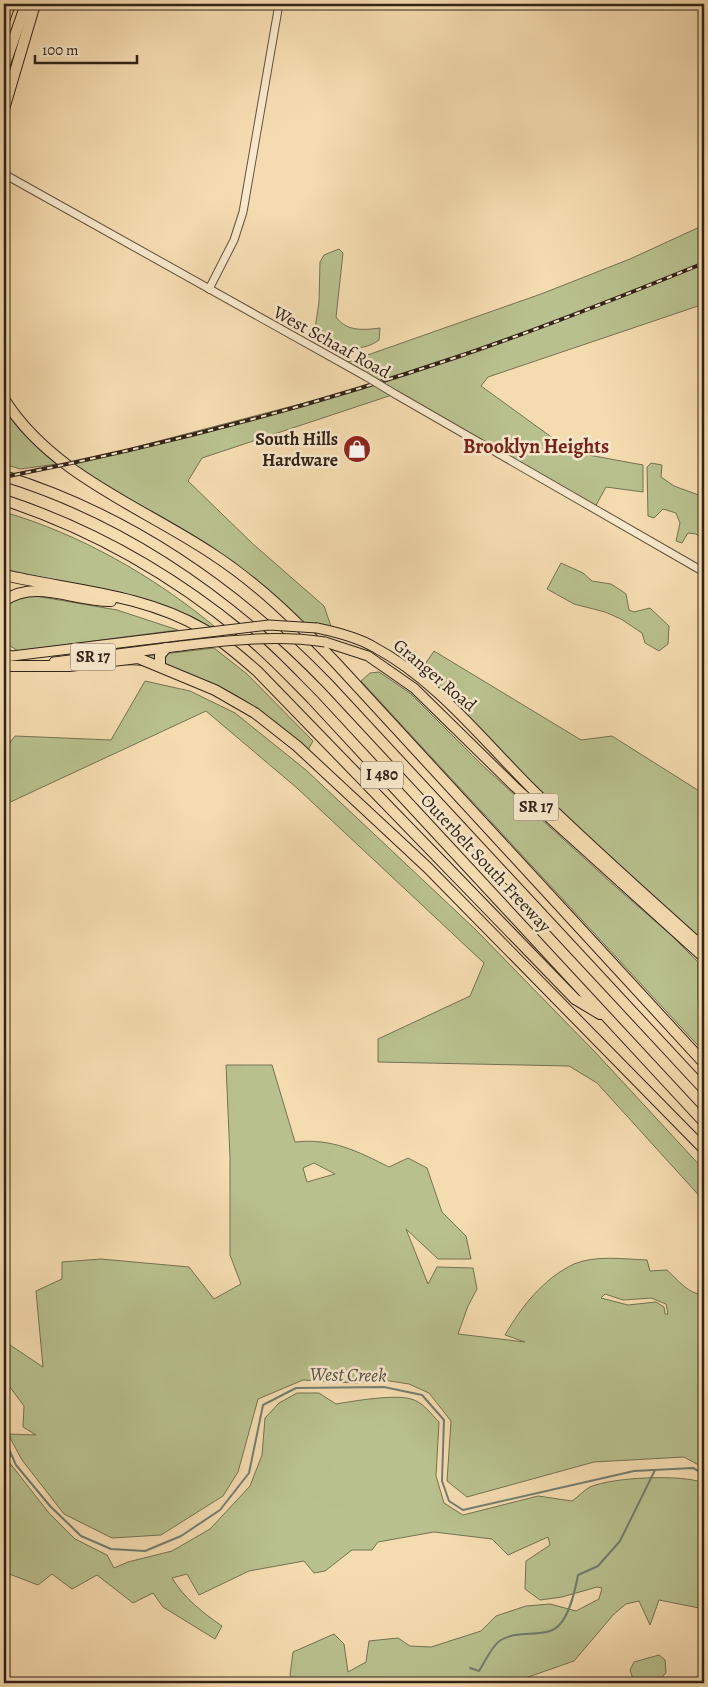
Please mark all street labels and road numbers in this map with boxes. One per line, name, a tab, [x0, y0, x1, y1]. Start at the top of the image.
street label: West Schaaf Road	[268, 299, 395, 384]
street label: Granger Road	[388, 633, 482, 717]
road number: SR 17	[70, 644, 116, 670]
road number: I 480	[361, 762, 403, 788]
street label: Outerbelt South Freeway	[415, 788, 557, 938]
road number: SR 17	[514, 794, 558, 820]

